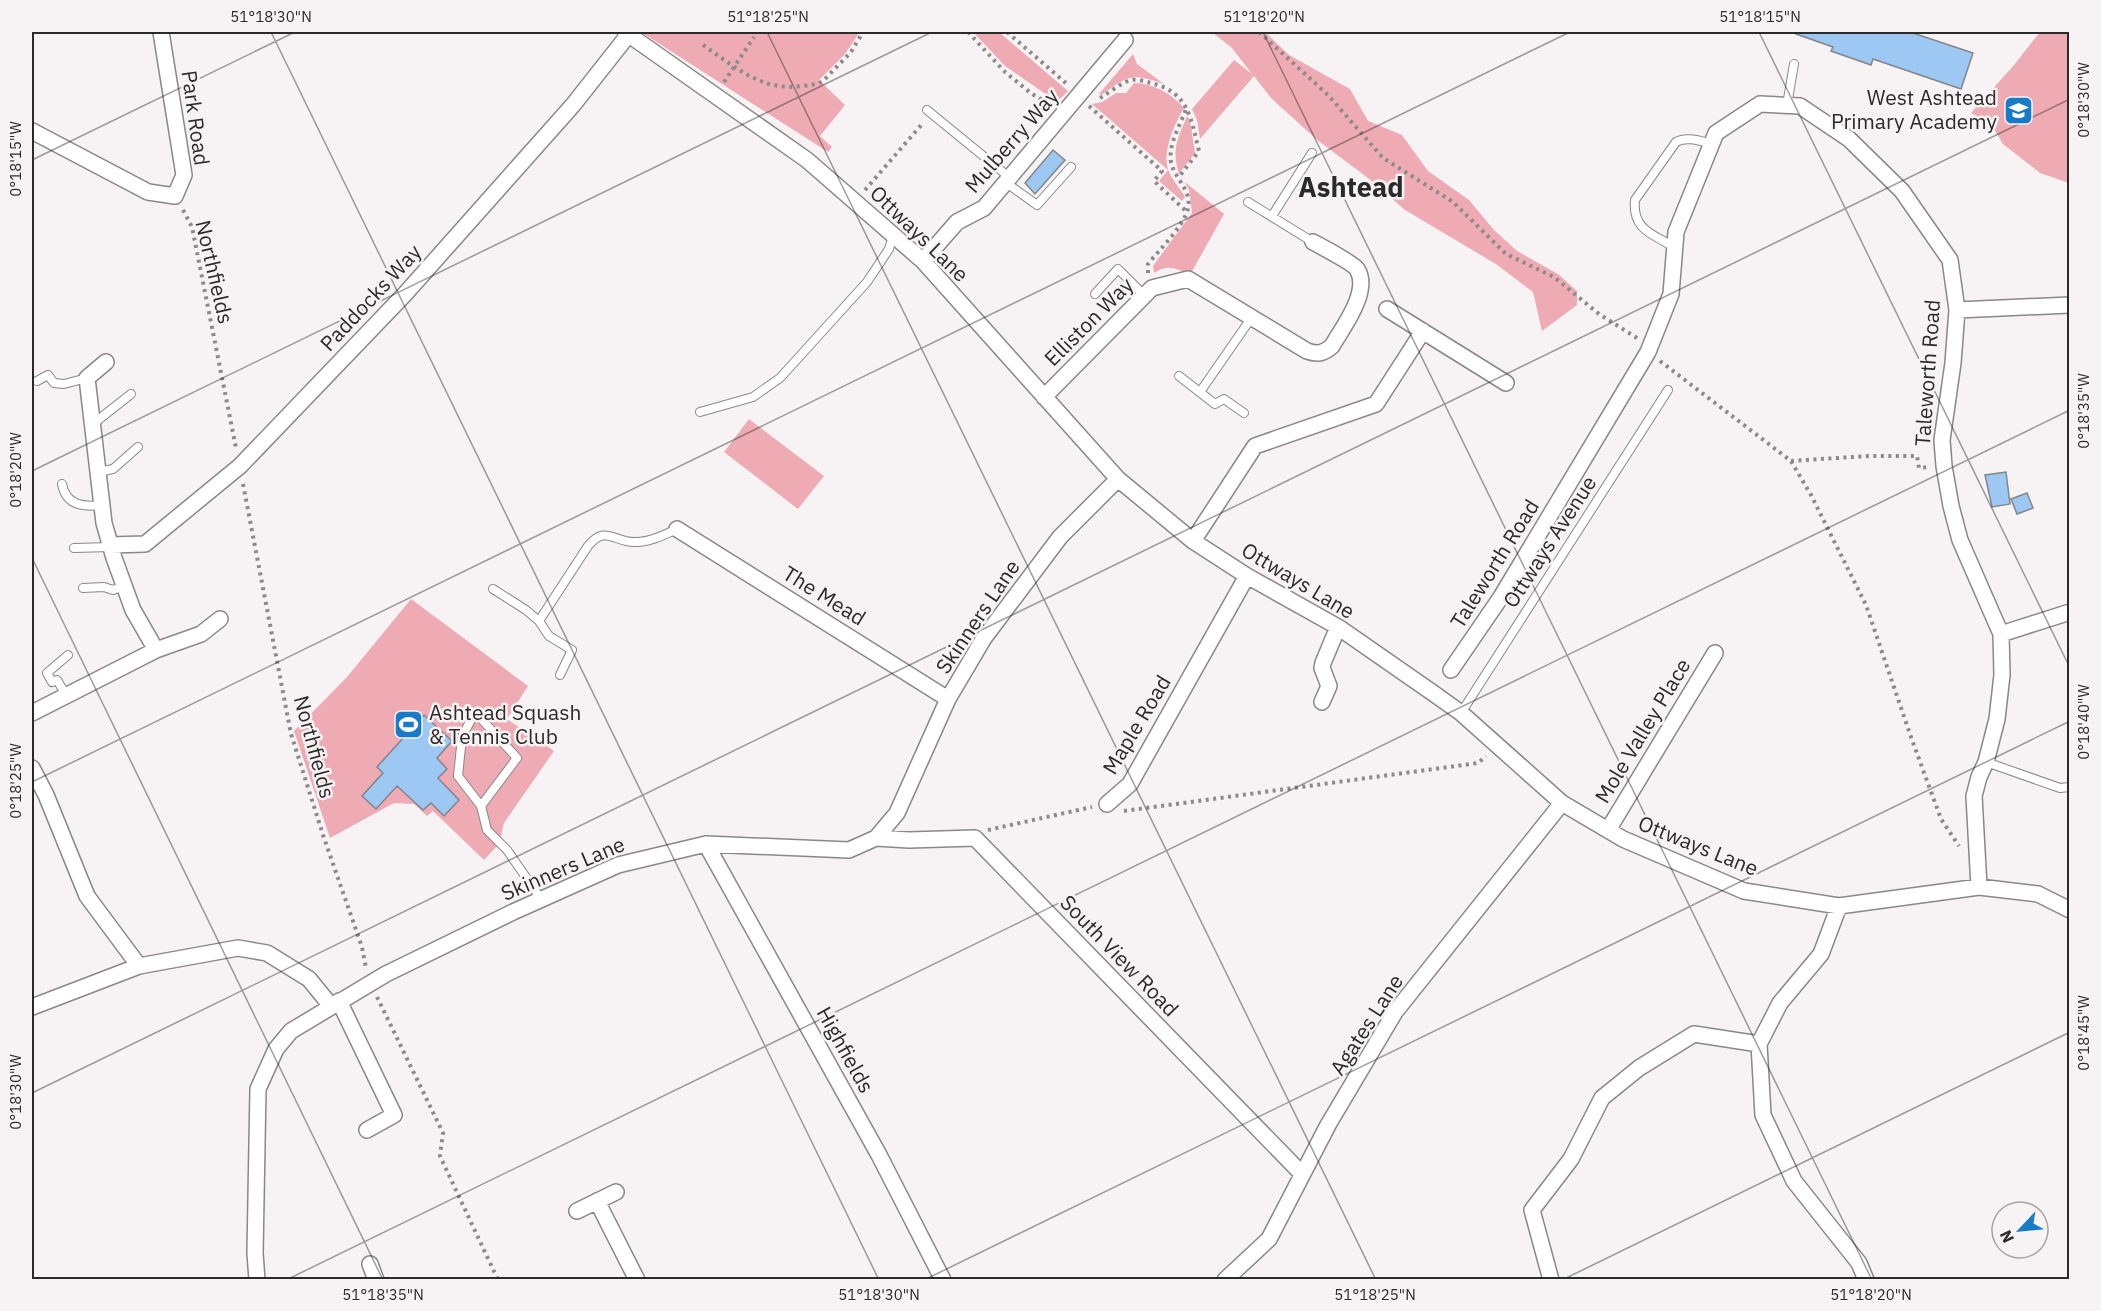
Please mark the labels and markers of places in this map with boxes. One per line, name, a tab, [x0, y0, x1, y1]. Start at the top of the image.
place label: West Ashtead Primary Academy	[1831, 83, 1998, 135]
school or university icon: West Ashtead Primary Academy	[2002, 94, 2034, 126]
place label: Ashtead Squash & Tennis Club	[429, 698, 581, 750]
sports icon: Ashtead Squash & Tennis Club	[392, 709, 424, 741]

